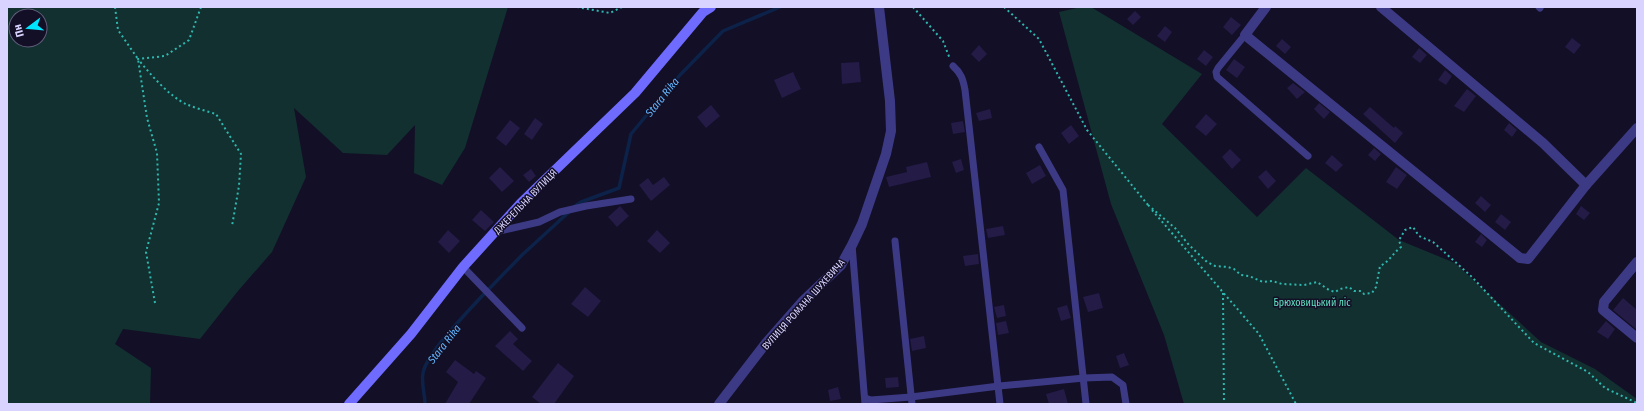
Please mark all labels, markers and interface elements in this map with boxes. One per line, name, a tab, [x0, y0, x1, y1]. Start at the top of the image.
north arrow	[8, 8, 48, 48]
text: Пн	[11, 23, 27, 38]
water label: Stara Rika	[642, 75, 682, 120]
street label: ДЖЕРЕЛЬНА ВУЛИЦЯ	[491, 167, 560, 237]
street label: ВУЛИЦЯ РОМАНА ШУХЕВИЧА	[760, 256, 848, 353]
park label: Брюховицький ліс	[1273, 296, 1351, 309]
water label: Stara Rika	[424, 322, 464, 367]

